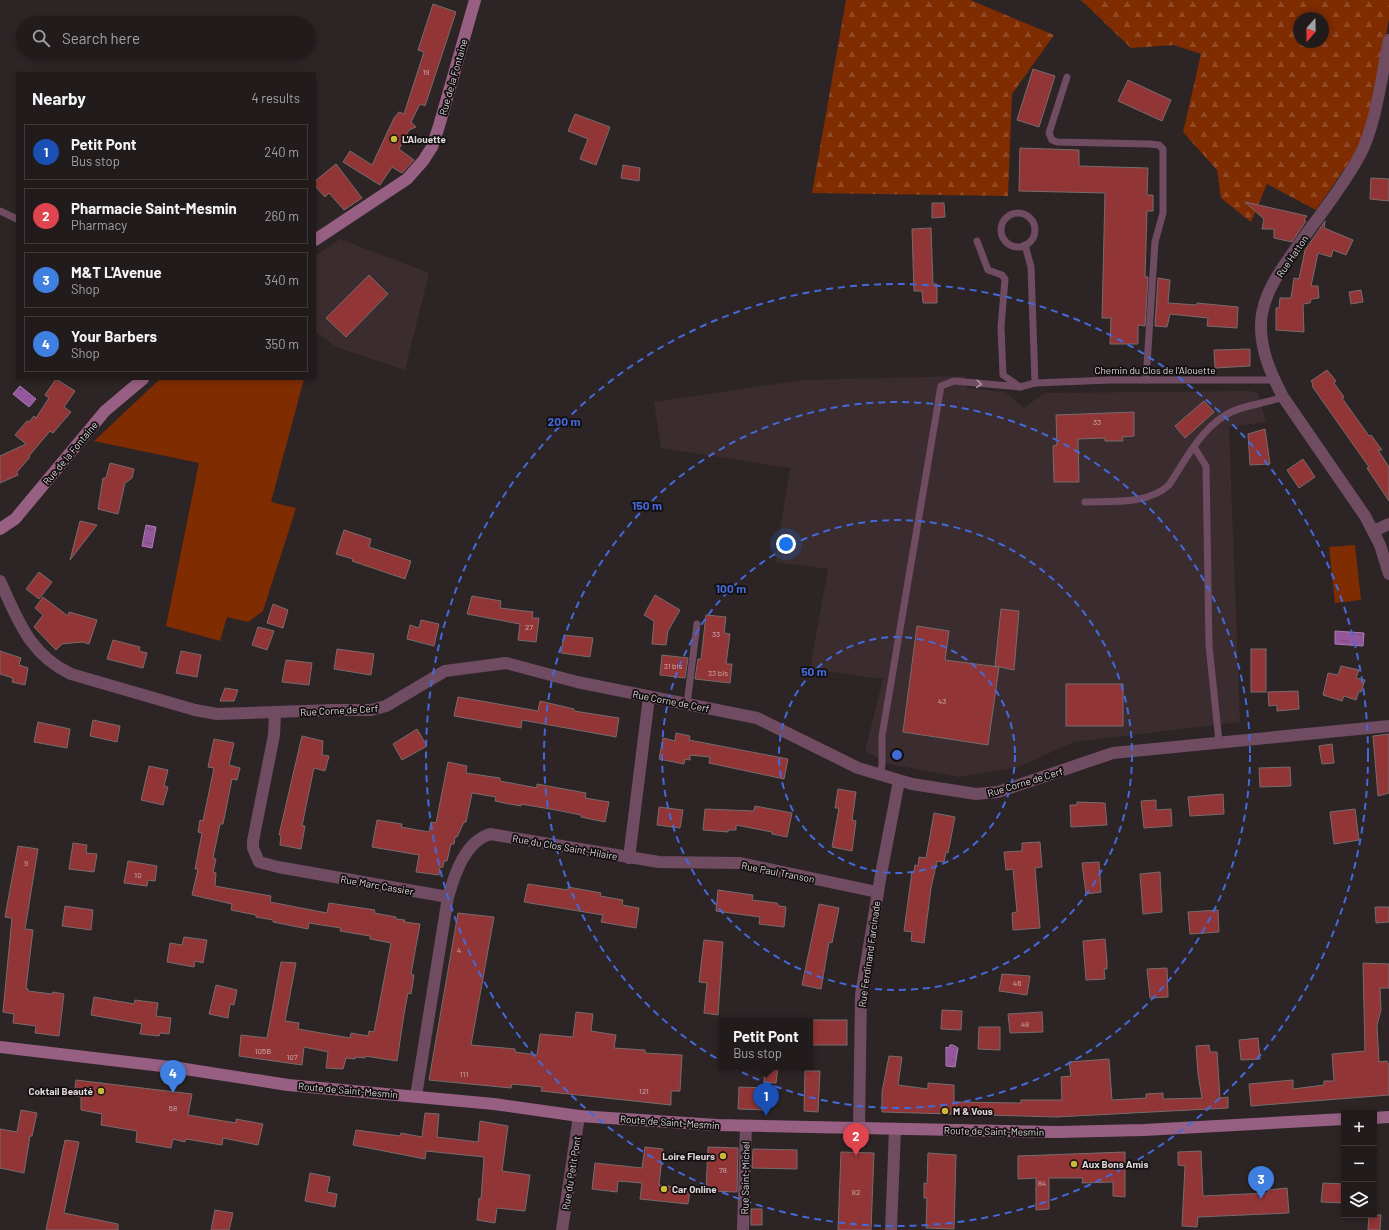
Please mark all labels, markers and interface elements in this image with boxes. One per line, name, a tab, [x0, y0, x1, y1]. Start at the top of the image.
north arrow	[1293, 12, 1329, 48]
search box	[16, 16, 316, 60]
icon: search	[30, 27, 52, 49]
text: Search here	[62, 29, 140, 47]
street label: Rue de la Fontaine	[436, 37, 470, 117]
house number: 19	[423, 67, 429, 77]
text: Nearby	[32, 88, 86, 108]
text: 4 results	[252, 90, 300, 106]
place label: L'Alouette	[402, 133, 447, 145]
marker: L'Alouette	[389, 134, 399, 144]
text: Petit Pont	[71, 135, 137, 153]
text: 1	[44, 144, 48, 160]
text: 240 m	[264, 144, 299, 160]
text: Bus stop	[71, 153, 120, 169]
text: Pharmacie Saint-Mesmin	[71, 199, 237, 217]
text: 2	[42, 208, 50, 224]
text: 260 m	[265, 208, 299, 224]
text: Pharmacy	[71, 217, 127, 233]
street label: Rue Hatton	[1273, 233, 1311, 279]
text: M&T L'Avenue	[71, 263, 162, 281]
text: 3	[42, 272, 50, 288]
text: 340 m	[264, 272, 299, 288]
text: Shop	[71, 281, 100, 297]
text: Your Barbers	[71, 327, 157, 345]
text: 4	[42, 336, 50, 352]
text: 350 m	[265, 336, 299, 352]
text: Shop	[71, 345, 100, 361]
street label: Chemin du Clos de l'Alouette	[1094, 364, 1216, 376]
one-way arrow	[976, 379, 982, 388]
text: 200 m	[548, 414, 580, 428]
house number: 33	[1093, 417, 1101, 427]
street label: Rue de la Fontaine	[40, 419, 100, 487]
text: 150 m	[632, 498, 662, 512]
your location	[776, 534, 796, 554]
text: 100 m	[716, 581, 746, 595]
house number: 27	[525, 622, 533, 632]
house number: 33	[712, 629, 720, 639]
house number: 31 bis	[664, 661, 683, 671]
text: 50 m	[801, 664, 827, 678]
house number: 33 bis	[708, 668, 728, 678]
street label: Rue Corne de Cerf	[632, 688, 711, 714]
house number: 43	[938, 696, 946, 706]
street label: Rue Corne de Cerf	[300, 702, 379, 718]
centre of rings	[890, 748, 904, 762]
street label: Rue Corne de Cerf	[986, 765, 1065, 799]
street label: Rue du Clos Saint-Hilaire	[512, 832, 618, 862]
house number: 9	[24, 858, 28, 868]
street label: Rue Paul Transon	[740, 859, 816, 885]
house number: 10	[134, 870, 142, 880]
street label: Rue Marc Cassier	[340, 873, 415, 897]
street label: Rue Ferdinand Farcinade	[856, 900, 882, 1008]
house number: 4	[457, 945, 461, 955]
house number: 46	[1013, 978, 1021, 988]
popup	[719, 1018, 813, 1070]
house number: 48	[1021, 1019, 1029, 1029]
text: Petit Pont	[733, 1027, 799, 1045]
text: Bus stop	[733, 1045, 782, 1061]
house number: 105B	[255, 1046, 271, 1056]
house number: 107	[286, 1052, 298, 1062]
pin: 4	[160, 1060, 186, 1093]
house number: 111	[460, 1069, 468, 1079]
street label: Route de Saint-Mesmin	[298, 1080, 398, 1100]
pin: 1	[753, 1083, 779, 1116]
place label: Coktail Beauté	[28, 1085, 94, 1097]
marker: Coktail Beauté	[96, 1086, 106, 1096]
house number: 121	[639, 1086, 649, 1096]
house number: 68	[169, 1103, 177, 1113]
place label: M & Vous	[953, 1105, 993, 1117]
marker: M & Vous	[940, 1106, 950, 1116]
map controls	[1341, 1110, 1377, 1218]
button: +	[1341, 1110, 1377, 1146]
street label: Route de Saint-Mesmin	[620, 1113, 720, 1131]
pin: 2	[843, 1123, 869, 1156]
street label: Route de Saint-Mesmin	[944, 1124, 1044, 1138]
street label: Rue du Petit Pont	[559, 1135, 583, 1211]
street label: Rue Saint-Michel	[738, 1141, 752, 1215]
button: −	[1341, 1146, 1377, 1182]
place label: Loire Fleurs	[662, 1150, 715, 1162]
marker: Loire Fleurs	[718, 1151, 728, 1161]
place label: Aux Bons Amis	[1082, 1158, 1148, 1170]
marker: Aux Bons Amis	[1069, 1159, 1079, 1169]
house number: 78	[719, 1165, 727, 1175]
pin: 3	[1248, 1166, 1274, 1199]
house number: 84	[1038, 1178, 1046, 1188]
button: layers	[1341, 1182, 1377, 1218]
place label: Car Online	[672, 1183, 717, 1195]
marker: Car Online	[659, 1184, 669, 1194]
house number: 82	[852, 1187, 860, 1197]

